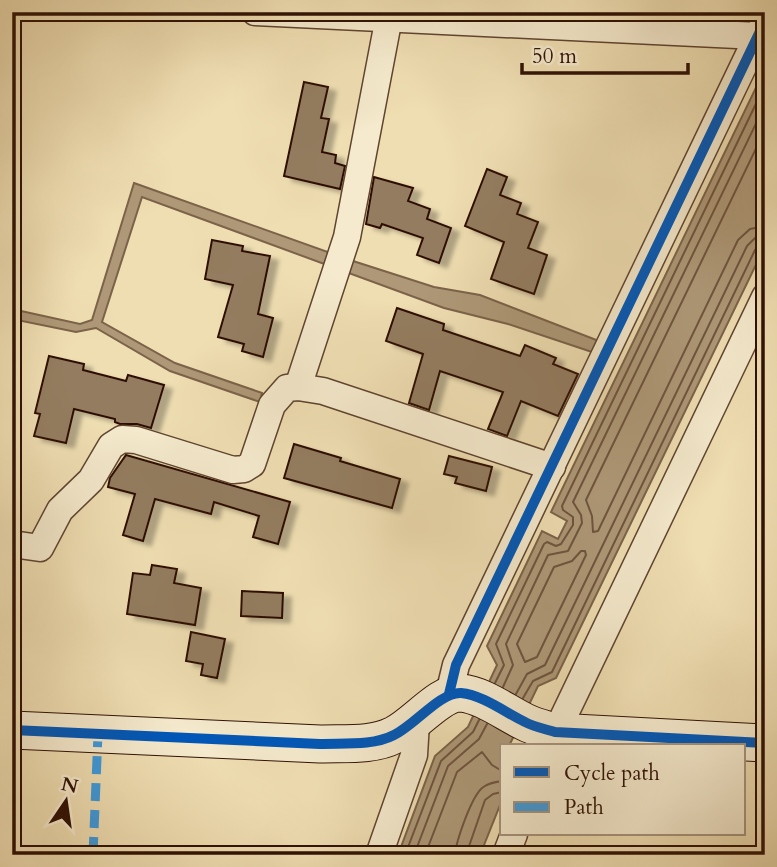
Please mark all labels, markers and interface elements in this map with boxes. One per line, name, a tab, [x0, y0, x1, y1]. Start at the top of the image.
scale bar	[522, 32, 688, 76]
text: 50 m	[532, 42, 577, 71]
legend	[500, 744, 746, 836]
text: Cycle path	[564, 759, 660, 788]
north arrow	[32, 766, 102, 836]
text: N	[59, 771, 81, 800]
text: Path	[564, 793, 604, 822]

